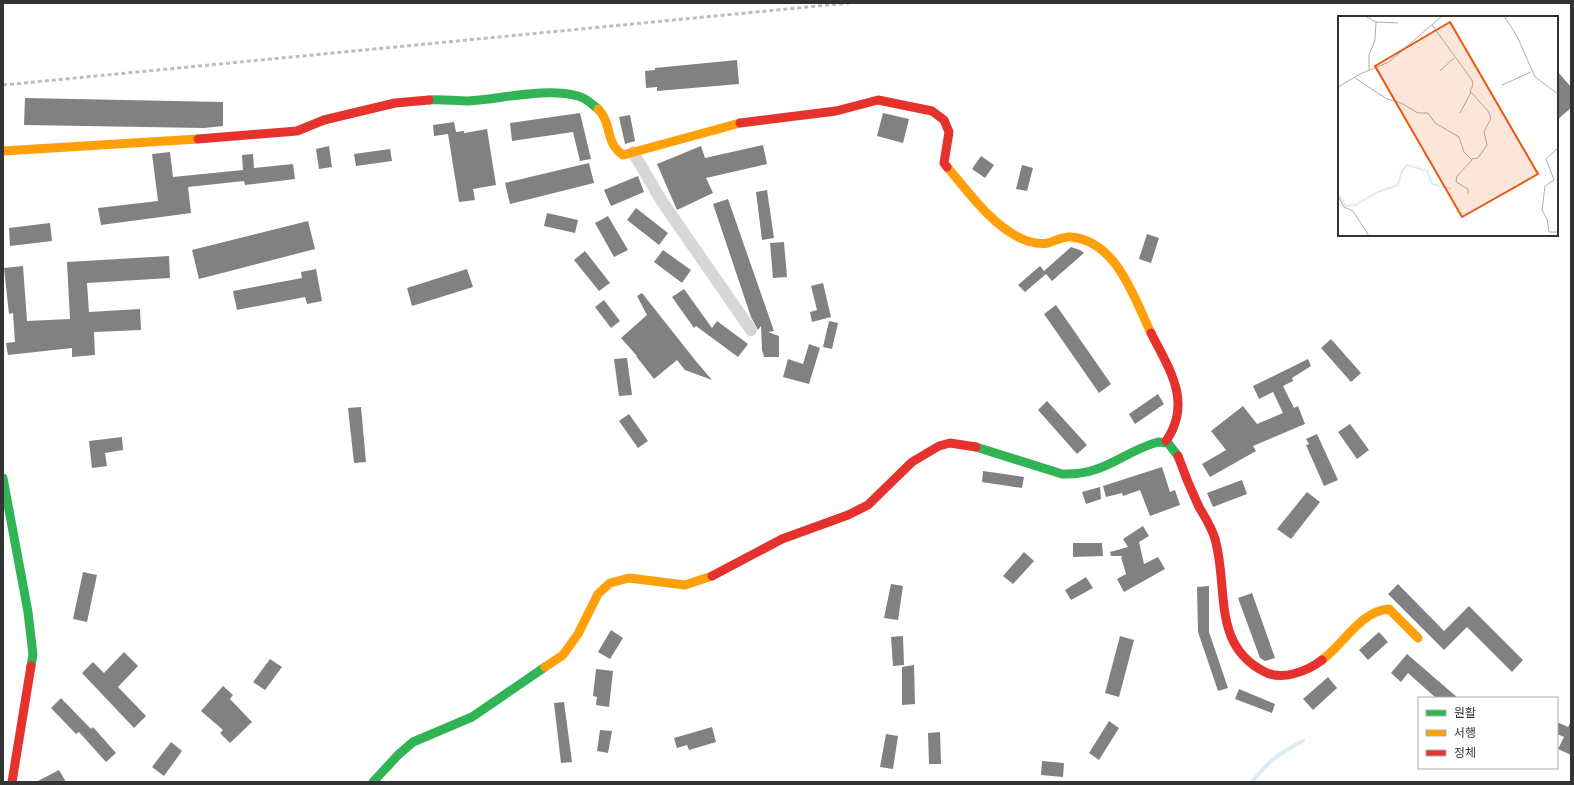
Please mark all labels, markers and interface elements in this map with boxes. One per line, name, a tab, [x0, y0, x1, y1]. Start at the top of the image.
inset map	[1338, 16, 1558, 236]
legend	[1418, 697, 1558, 769]
text: 원활	[1454, 705, 1476, 719]
text: 서행	[1454, 725, 1476, 739]
text: 정체	[1454, 745, 1476, 759]

